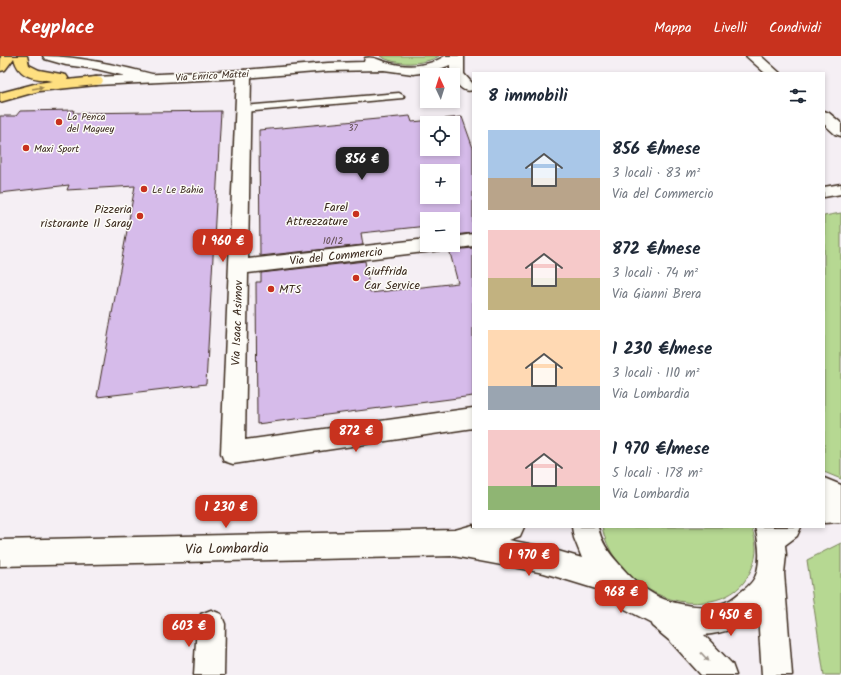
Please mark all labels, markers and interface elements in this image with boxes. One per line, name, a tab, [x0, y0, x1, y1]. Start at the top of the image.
text: Keyplace	[20, 13, 94, 43]
text: Mappa	[654, 17, 692, 39]
text: Livelli	[714, 17, 747, 39]
text: Condividi	[769, 17, 821, 39]
street label: Via Enrico Mattei	[175, 66, 250, 86]
north arrow	[420, 68, 460, 108]
map controls	[420, 68, 460, 252]
text: 8 immobili	[488, 83, 568, 110]
one-way arrow	[31, 84, 44, 90]
icon: filters	[787, 85, 809, 107]
place label: La Penca del Maguey	[67, 109, 115, 137]
button: locate	[420, 116, 460, 156]
marker: La Penca del Maguey	[54, 117, 64, 127]
house number: 37	[348, 121, 358, 136]
text: 856 €/mese	[612, 136, 700, 163]
place label: Maxi Sport	[34, 141, 79, 157]
marker: Maxi Sport	[21, 143, 31, 153]
icon: home	[520, 146, 568, 194]
pin: 856 €	[334, 147, 390, 181]
text: 856 €	[345, 149, 379, 170]
text: 3 locali · 83 m²	[612, 163, 700, 184]
button: +	[420, 164, 460, 204]
place label: Le Le Bahia	[152, 182, 204, 198]
marker: Le Le Bahia	[139, 184, 149, 194]
text: Via del Commercio	[612, 184, 713, 205]
place label: Farel Attrezzature	[286, 198, 349, 231]
place label: Pizzeria ristorante Il Saray	[40, 200, 132, 233]
marker: Farel Attrezzature	[351, 209, 361, 219]
marker: Pizzeria ristorante Il Saray	[135, 211, 145, 221]
button: −	[420, 212, 460, 252]
pin: 1 960 €	[186, 229, 260, 263]
text: 1 960 €	[202, 231, 244, 252]
house number: 10/12	[323, 233, 343, 249]
text: 872 €/mese	[612, 236, 701, 263]
street label: Via del Commercio	[289, 242, 384, 271]
icon: home	[520, 246, 568, 294]
place label: Giuffrida Car Service	[364, 262, 421, 295]
text: 3 locali · 74 m²	[612, 263, 698, 284]
marker: Giuffrida Car Service	[351, 273, 361, 283]
street label: Via Isaac Asimov	[227, 279, 249, 366]
place label: MTS	[279, 280, 302, 299]
marker: MTS	[266, 284, 276, 294]
text: Via Gianni Brera	[612, 284, 701, 305]
text: 1 230 €/mese	[612, 336, 712, 363]
icon: home	[520, 346, 568, 394]
text: 3 locali · 110 m²	[612, 363, 700, 384]
text: Via Lombardia	[612, 384, 690, 405]
pin: 872 €	[328, 419, 384, 453]
text: 872 €	[339, 421, 373, 442]
text: 1 970 €/mese	[612, 436, 710, 463]
icon: home	[520, 446, 568, 494]
text: 5 locali · 178 m²	[612, 463, 702, 484]
text: Via Lombardia	[612, 484, 690, 505]
pin: 1 230 €	[189, 495, 263, 529]
text: 1 230 €	[204, 497, 248, 518]
street label: Via Lombardia	[185, 537, 269, 561]
pin: 1 970 €	[492, 543, 566, 577]
text: 1 970 €	[508, 545, 550, 566]
pin: 968 €	[593, 580, 649, 614]
text: 968 €	[604, 582, 638, 603]
pin: 1 450 €	[694, 603, 768, 637]
text: 1 450 €	[710, 605, 752, 626]
pin: 603 €	[161, 614, 217, 648]
text: 603 €	[172, 616, 206, 637]
one-way arrow	[700, 653, 709, 662]

